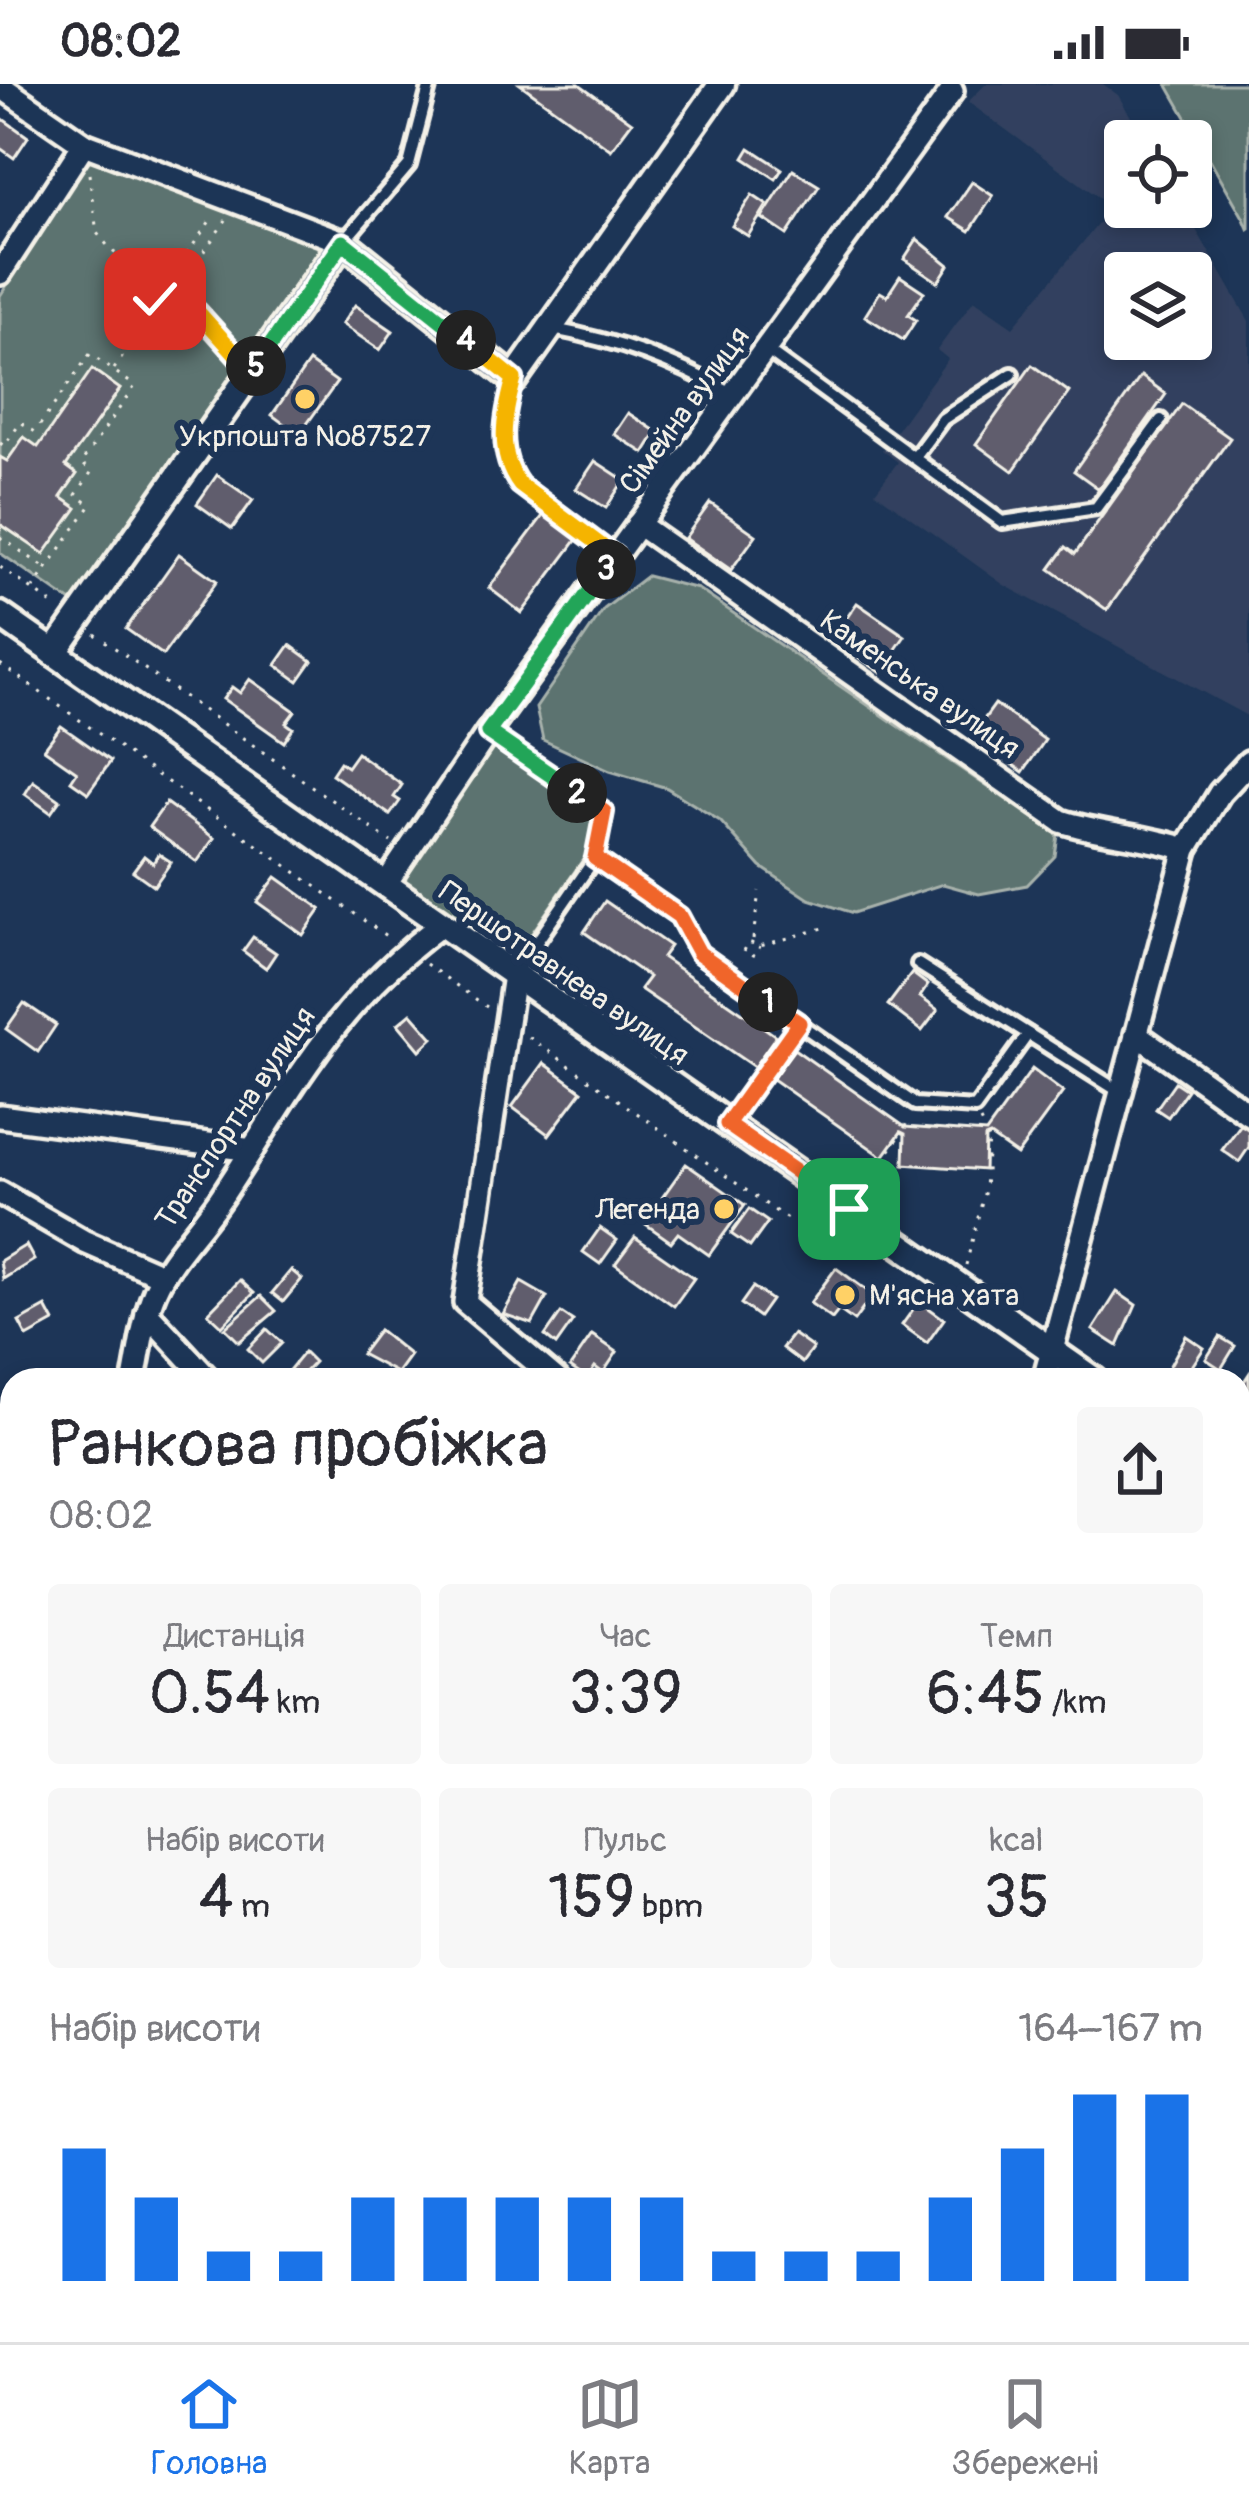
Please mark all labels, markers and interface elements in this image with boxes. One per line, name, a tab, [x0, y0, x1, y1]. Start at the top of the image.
text: 08:02	[60, 14, 181, 70]
map controls	[1104, 120, 1212, 360]
button: locate	[1104, 120, 1212, 228]
pin	[104, 248, 206, 350]
button: layers	[1104, 252, 1212, 360]
icon: check	[122, 266, 188, 332]
pin: 4	[436, 310, 496, 370]
text: 4	[456, 319, 476, 360]
street label: Сімейна вулиця	[611, 319, 758, 501]
pin: 5	[226, 336, 286, 396]
text: 5	[247, 345, 265, 386]
marker: Укрпошта №87527	[292, 386, 318, 412]
place label: Укрпошта №87527	[179, 418, 431, 455]
pin: 3	[576, 539, 636, 599]
text: 3	[597, 548, 615, 589]
street label: Каменська вулиця	[813, 602, 1027, 767]
pin: 2	[547, 763, 607, 823]
text: 2	[568, 772, 586, 813]
street label: Першотравнева вулиця	[432, 873, 696, 1074]
pin: 1	[738, 972, 798, 1032]
text: 1	[762, 981, 774, 1022]
street label: Транспортна вулиця	[147, 1000, 324, 1237]
pin	[798, 1158, 900, 1260]
icon: arrive	[816, 1176, 882, 1242]
place label: Легенда	[594, 1191, 700, 1228]
marker: Легенда	[711, 1196, 737, 1222]
place label: М'ясна хата	[869, 1277, 1019, 1314]
marker: М'ясна хата	[832, 1282, 858, 1308]
text: Ранкова пробіжка	[48, 1404, 548, 1487]
button: share	[1077, 1407, 1203, 1533]
text: 08:02	[48, 1491, 153, 1540]
text: Дистанція	[164, 1616, 305, 1657]
text: Час	[600, 1616, 651, 1657]
text: Темп	[980, 1616, 1053, 1657]
text: 0.54	[149, 1657, 270, 1732]
text: 3:39	[569, 1657, 682, 1732]
text: 6:45	[926, 1657, 1045, 1732]
text: km	[270, 1682, 320, 1723]
text: /km	[1045, 1682, 1107, 1723]
text: Набір висоти	[145, 1820, 324, 1861]
text: Пульс	[584, 1820, 667, 1861]
text: kcal	[990, 1820, 1043, 1861]
text: 4	[199, 1861, 234, 1936]
text: 159	[548, 1861, 635, 1936]
text: 35	[984, 1861, 1050, 1936]
text: m	[234, 1886, 270, 1927]
text: bpm	[635, 1886, 703, 1927]
text: Набір висоти	[48, 2004, 260, 2053]
text: 164–167 m	[1018, 2004, 1203, 2053]
tab: Головна	[151, 2371, 267, 2484]
tab: Карта	[569, 2371, 650, 2484]
tab: Збережені	[952, 2371, 1098, 2484]

